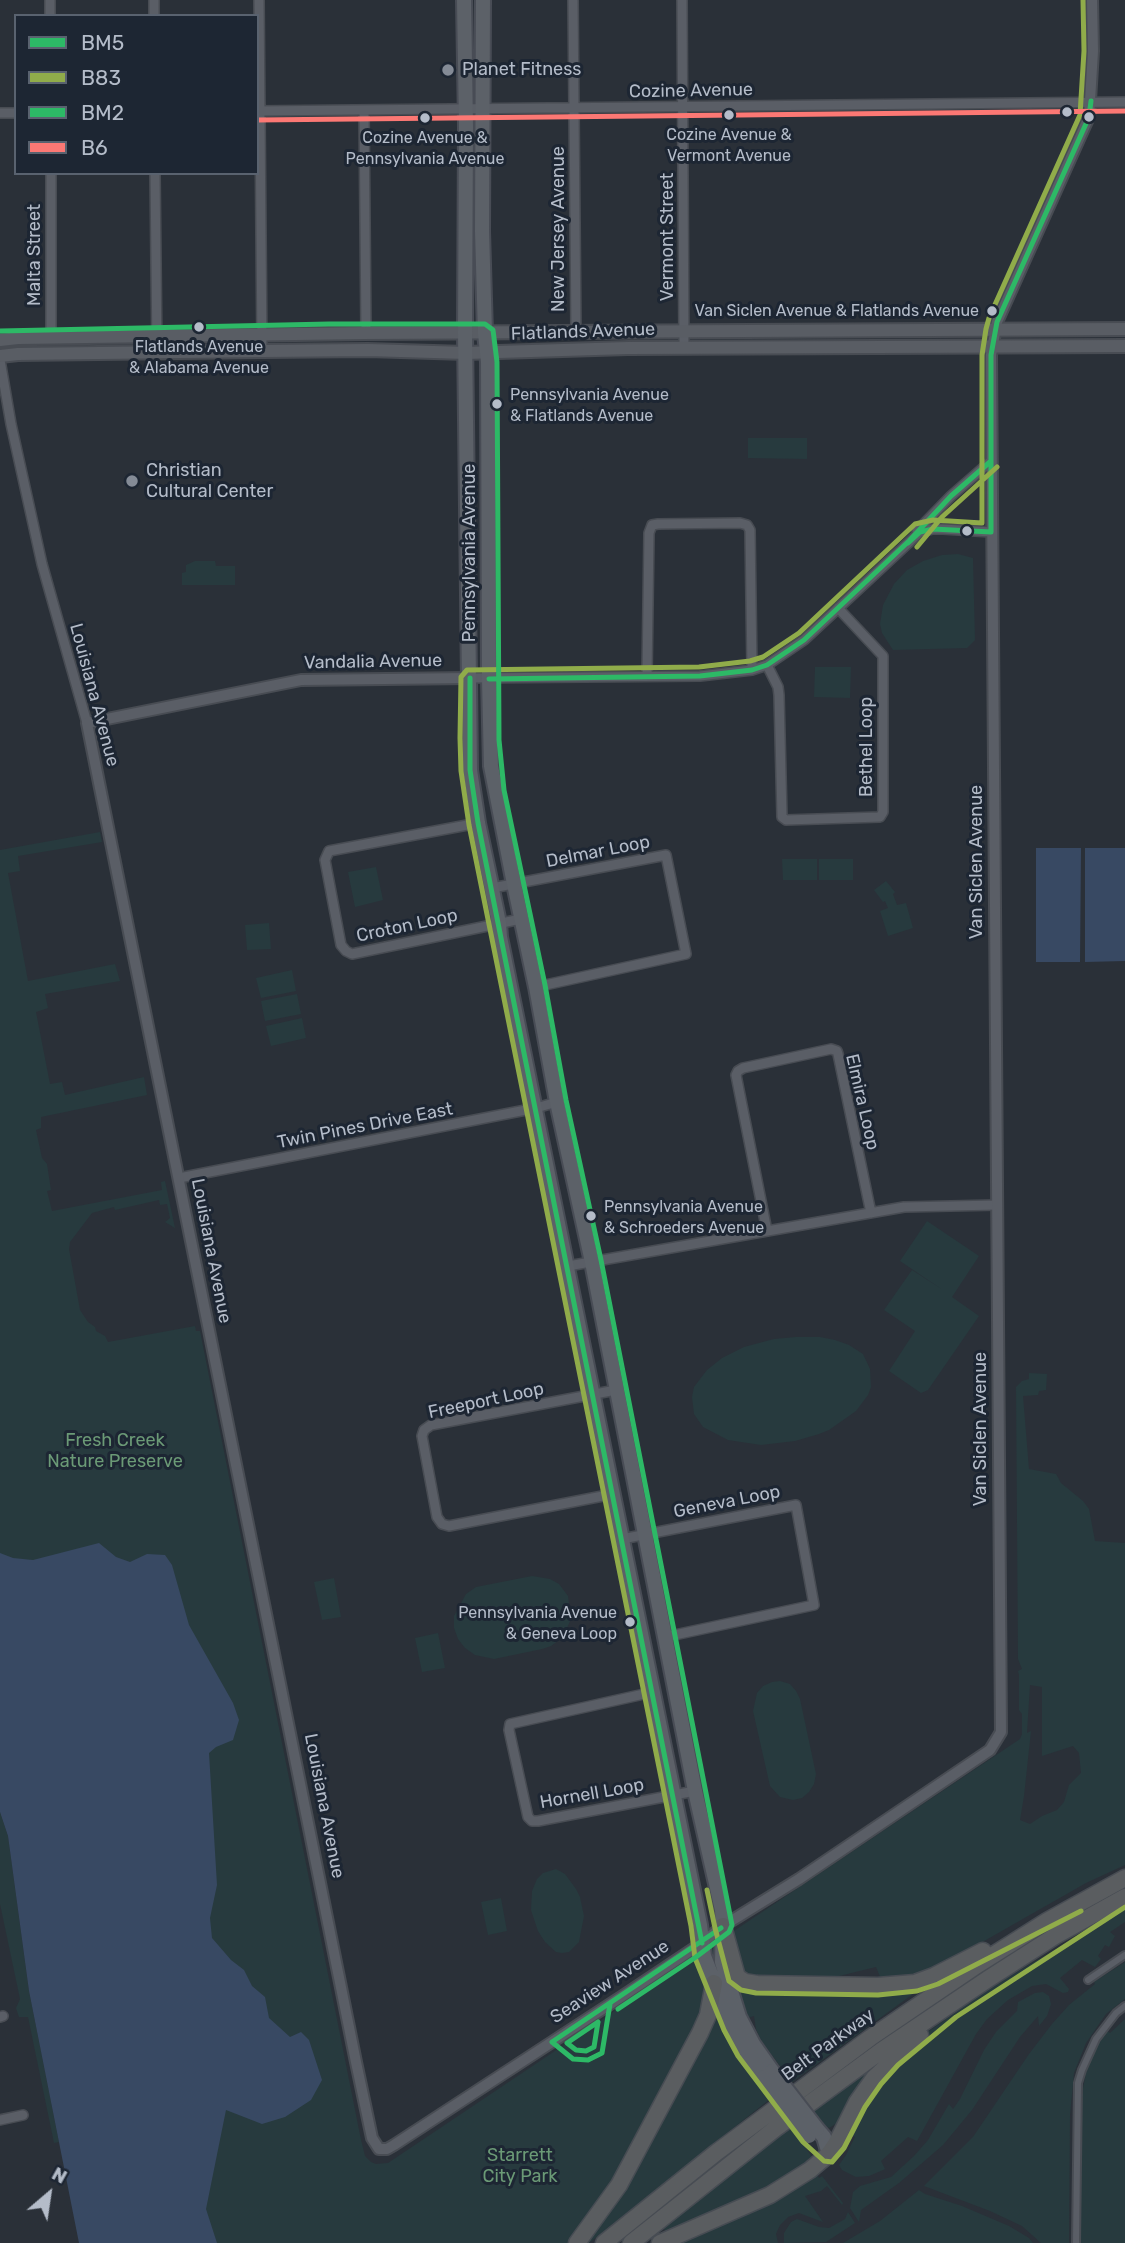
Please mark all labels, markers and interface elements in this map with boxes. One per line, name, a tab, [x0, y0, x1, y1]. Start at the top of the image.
legend	[14, 14, 259, 175]
text: BM5	[81, 30, 124, 55]
place label: Planet Fitness	[462, 59, 581, 81]
marker: Planet Fitness	[440, 62, 456, 78]
text: B83	[81, 65, 121, 90]
street label: Cozine Avenue	[629, 79, 753, 103]
text: BM2	[81, 100, 124, 125]
unlabelled marker	[1060, 105, 1074, 119]
marker: Cozine Avenue & Vermont Avenue	[722, 108, 736, 122]
unlabelled marker	[1082, 110, 1096, 124]
marker: Cozine Avenue & Pennsylvania Avenue	[418, 111, 432, 125]
place label: Cozine Avenue & Vermont Avenue	[666, 125, 792, 163]
place label: Cozine Avenue & Pennsylvania Avenue	[346, 128, 504, 166]
text: B6	[81, 135, 108, 160]
street label: New Jersey Avenue	[548, 146, 570, 312]
street label: Vermont Street	[657, 173, 679, 301]
street label: Malta Street	[24, 204, 46, 306]
place label: Van Siclen Avenue & Flatlands Avenue	[695, 301, 979, 321]
marker: Van Siclen Avenue & Flatlands Avenue	[985, 304, 999, 318]
street label: Flatlands Avenue	[510, 319, 656, 345]
marker: Flatlands Avenue & Alabama Avenue	[192, 320, 206, 334]
place label: Flatlands Avenue & Alabama Avenue	[129, 337, 269, 375]
place label: Pennsylvania Avenue & Flatlands Avenue	[510, 385, 669, 423]
marker: Pennsylvania Avenue & Flatlands Avenue	[490, 397, 504, 411]
place label: Christian Cultural Center	[146, 460, 273, 503]
street label: Pennsylvania Avenue	[459, 464, 481, 642]
marker: Christian Cultural Center	[124, 473, 140, 489]
unlabelled marker	[960, 524, 974, 538]
street label: Louisiana Avenue	[65, 621, 123, 769]
street label: Vandalia Avenue	[304, 650, 442, 674]
street label: Bethel Loop	[856, 697, 878, 797]
street label: Van Siclen Avenue	[966, 785, 988, 939]
street label: Delmar Loop	[544, 831, 652, 873]
street label: Croton Loop	[354, 905, 460, 947]
street label: Elmira Loop	[840, 1052, 884, 1152]
street label: Twin Pines Drive East	[275, 1098, 455, 1154]
street label: Louisiana Avenue	[186, 1177, 236, 1325]
place label: Pennsylvania Avenue & Schroeders Avenue	[604, 1197, 764, 1235]
marker: Pennsylvania Avenue & Schroeders Avenue	[584, 1209, 598, 1223]
street label: Van Siclen Avenue	[970, 1352, 992, 1506]
street label: Freeport Loop	[426, 1378, 546, 1424]
park label: Fresh Creek Nature Preserve	[47, 1430, 183, 1472]
street label: Geneva Loop	[672, 1481, 782, 1523]
place label: Pennsylvania Avenue & Geneva Loop	[458, 1603, 617, 1641]
marker: Pennsylvania Avenue & Geneva Loop	[623, 1615, 637, 1629]
street label: Louisiana Avenue	[299, 1732, 349, 1880]
street label: Hornell Loop	[538, 1774, 646, 1814]
street label: Seaview Avenue	[547, 1936, 673, 2028]
street label: Belt Parkway	[777, 2004, 879, 2086]
park label: Starrett City Park	[482, 2145, 558, 2188]
north arrow	[14, 2159, 84, 2229]
text: N	[48, 2162, 71, 2189]

